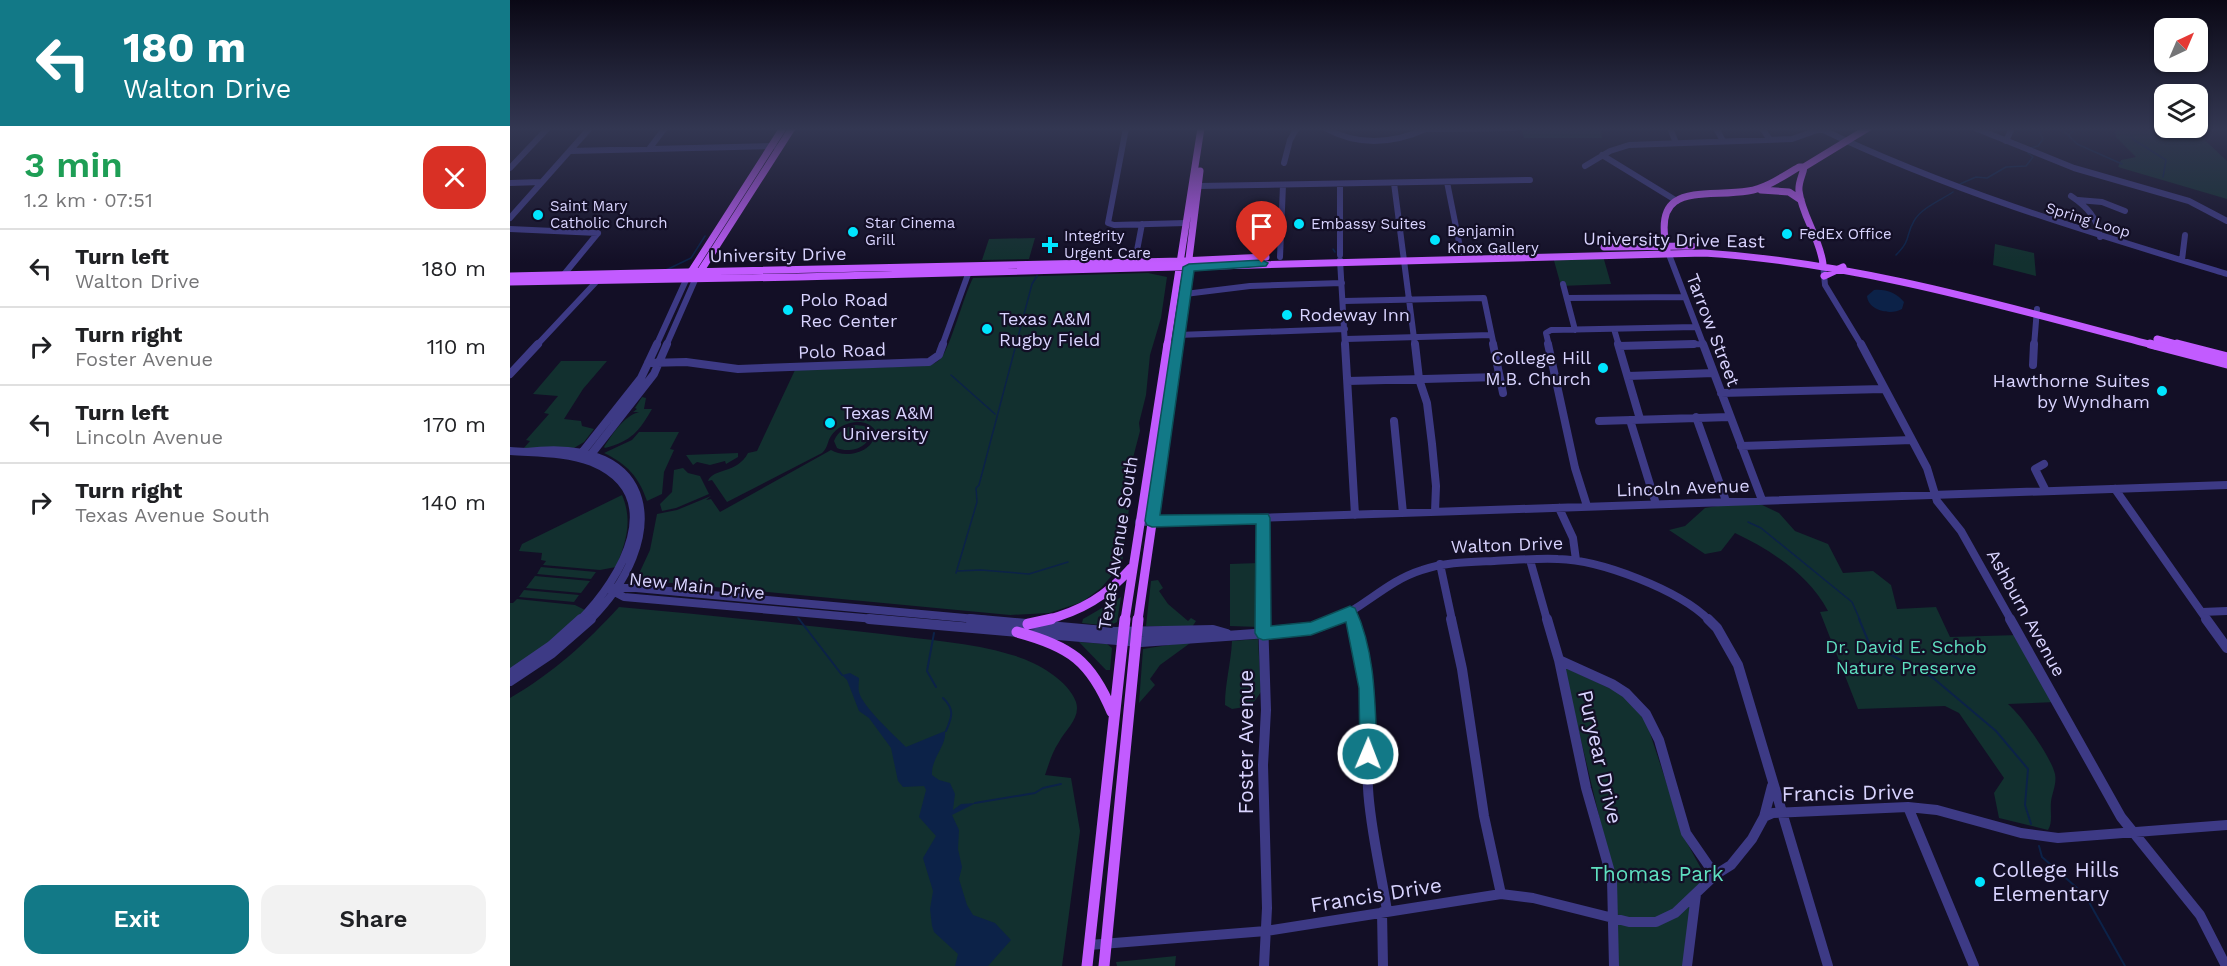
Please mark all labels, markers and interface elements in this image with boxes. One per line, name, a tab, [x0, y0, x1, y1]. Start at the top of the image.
north arrow	[2154, 18, 2208, 72]
map controls	[2154, 18, 2208, 138]
text: 180 m	[123, 23, 246, 72]
icon: left	[24, 24, 102, 102]
text: Walton Drive	[123, 73, 291, 105]
button: layers	[2154, 84, 2208, 138]
text: 3 min	[24, 144, 123, 186]
button: close	[423, 146, 486, 209]
text: 1.2 km · 07:51	[24, 188, 153, 212]
place label: Saint Mary Catholic Church	[550, 197, 668, 232]
street label: Spring Loop	[2043, 199, 2133, 241]
pin	[1236, 201, 1287, 263]
marker: Saint Mary Catholic Church	[531, 208, 545, 222]
icon: arrive	[1245, 210, 1278, 243]
place label: Star Cinema Grill	[865, 214, 956, 249]
place label: Embassy Suites	[1311, 215, 1426, 233]
marker: Embassy Suites	[1292, 217, 1306, 231]
place label: Benjamin Knox Gallery	[1447, 222, 1539, 257]
marker: Star Cinema Grill	[846, 225, 860, 239]
place label: FedEx Office	[1799, 225, 1892, 243]
place label: Integrity Urgent Care	[1064, 227, 1151, 262]
street label: University Drive East	[1583, 227, 1765, 252]
marker: FedEx Office	[1780, 227, 1794, 241]
marker: Benjamin Knox Gallery	[1428, 233, 1442, 247]
marker: Integrity Urgent Care	[1041, 236, 1059, 254]
street label: University Drive	[709, 243, 847, 266]
text: Turn left	[75, 244, 169, 269]
icon: left	[24, 252, 57, 285]
text: 180 m	[422, 256, 486, 281]
text: Walton Drive	[75, 269, 200, 293]
street label: Tarrow Street	[1682, 270, 1745, 390]
place label: Polo Road Rec Center	[800, 289, 897, 331]
marker: Polo Road Rec Center	[781, 303, 795, 317]
place label: Rodeway Inn	[1299, 304, 1410, 325]
place label: Texas A&M Rugby Field	[999, 308, 1100, 350]
marker: Rodeway Inn	[1280, 308, 1294, 322]
text: Turn right	[75, 322, 182, 347]
marker: Texas A&M Rugby Field	[980, 322, 994, 336]
icon: right	[24, 330, 57, 363]
text: 110 m	[427, 334, 486, 359]
street label: Polo Road	[798, 338, 886, 363]
text: Foster Avenue	[75, 347, 213, 371]
place label: College Hill M.B. Church	[1485, 347, 1591, 389]
marker: College Hill M.B. Church	[1596, 361, 1610, 375]
place label: Hawthorne Suites by Wyndham	[1993, 370, 2150, 412]
marker: Hawthorne Suites by Wyndham	[2155, 384, 2169, 398]
text: Turn left	[75, 400, 169, 425]
place label: Texas A&M University	[842, 402, 934, 444]
icon: left	[24, 408, 57, 441]
text: 170 m	[423, 412, 486, 437]
marker: Texas A&M University	[823, 416, 837, 430]
text: Lincoln Avenue	[75, 425, 223, 449]
street label: Texas Avenue South	[1093, 455, 1142, 631]
street label: Lincoln Avenue	[1616, 475, 1750, 500]
text: Turn right	[75, 478, 182, 503]
icon: right	[24, 486, 57, 519]
text: 140 m	[422, 490, 486, 515]
text: Texas Avenue South	[75, 503, 270, 527]
street label: Walton Drive	[1450, 532, 1563, 557]
street label: Ashburn Avenue	[1983, 545, 2070, 680]
street label: New Main Drive	[628, 568, 766, 603]
park label: Dr. David E. Schob Nature Preserve	[1825, 636, 1987, 678]
street label: Foster Avenue	[1233, 670, 1258, 814]
street label: Puryear Drive	[1573, 687, 1628, 826]
position arrow	[1336, 722, 1400, 786]
street label: Francis Drive	[1781, 779, 1915, 806]
place label: College Hills Elementary	[1992, 857, 2119, 906]
park label: Thomas Park	[1590, 861, 1724, 886]
street label: Francis Drive	[1308, 872, 1444, 917]
marker: College Hills Elementary	[1973, 875, 1987, 889]
button: Exit	[24, 885, 249, 954]
button: Share	[261, 885, 486, 954]

